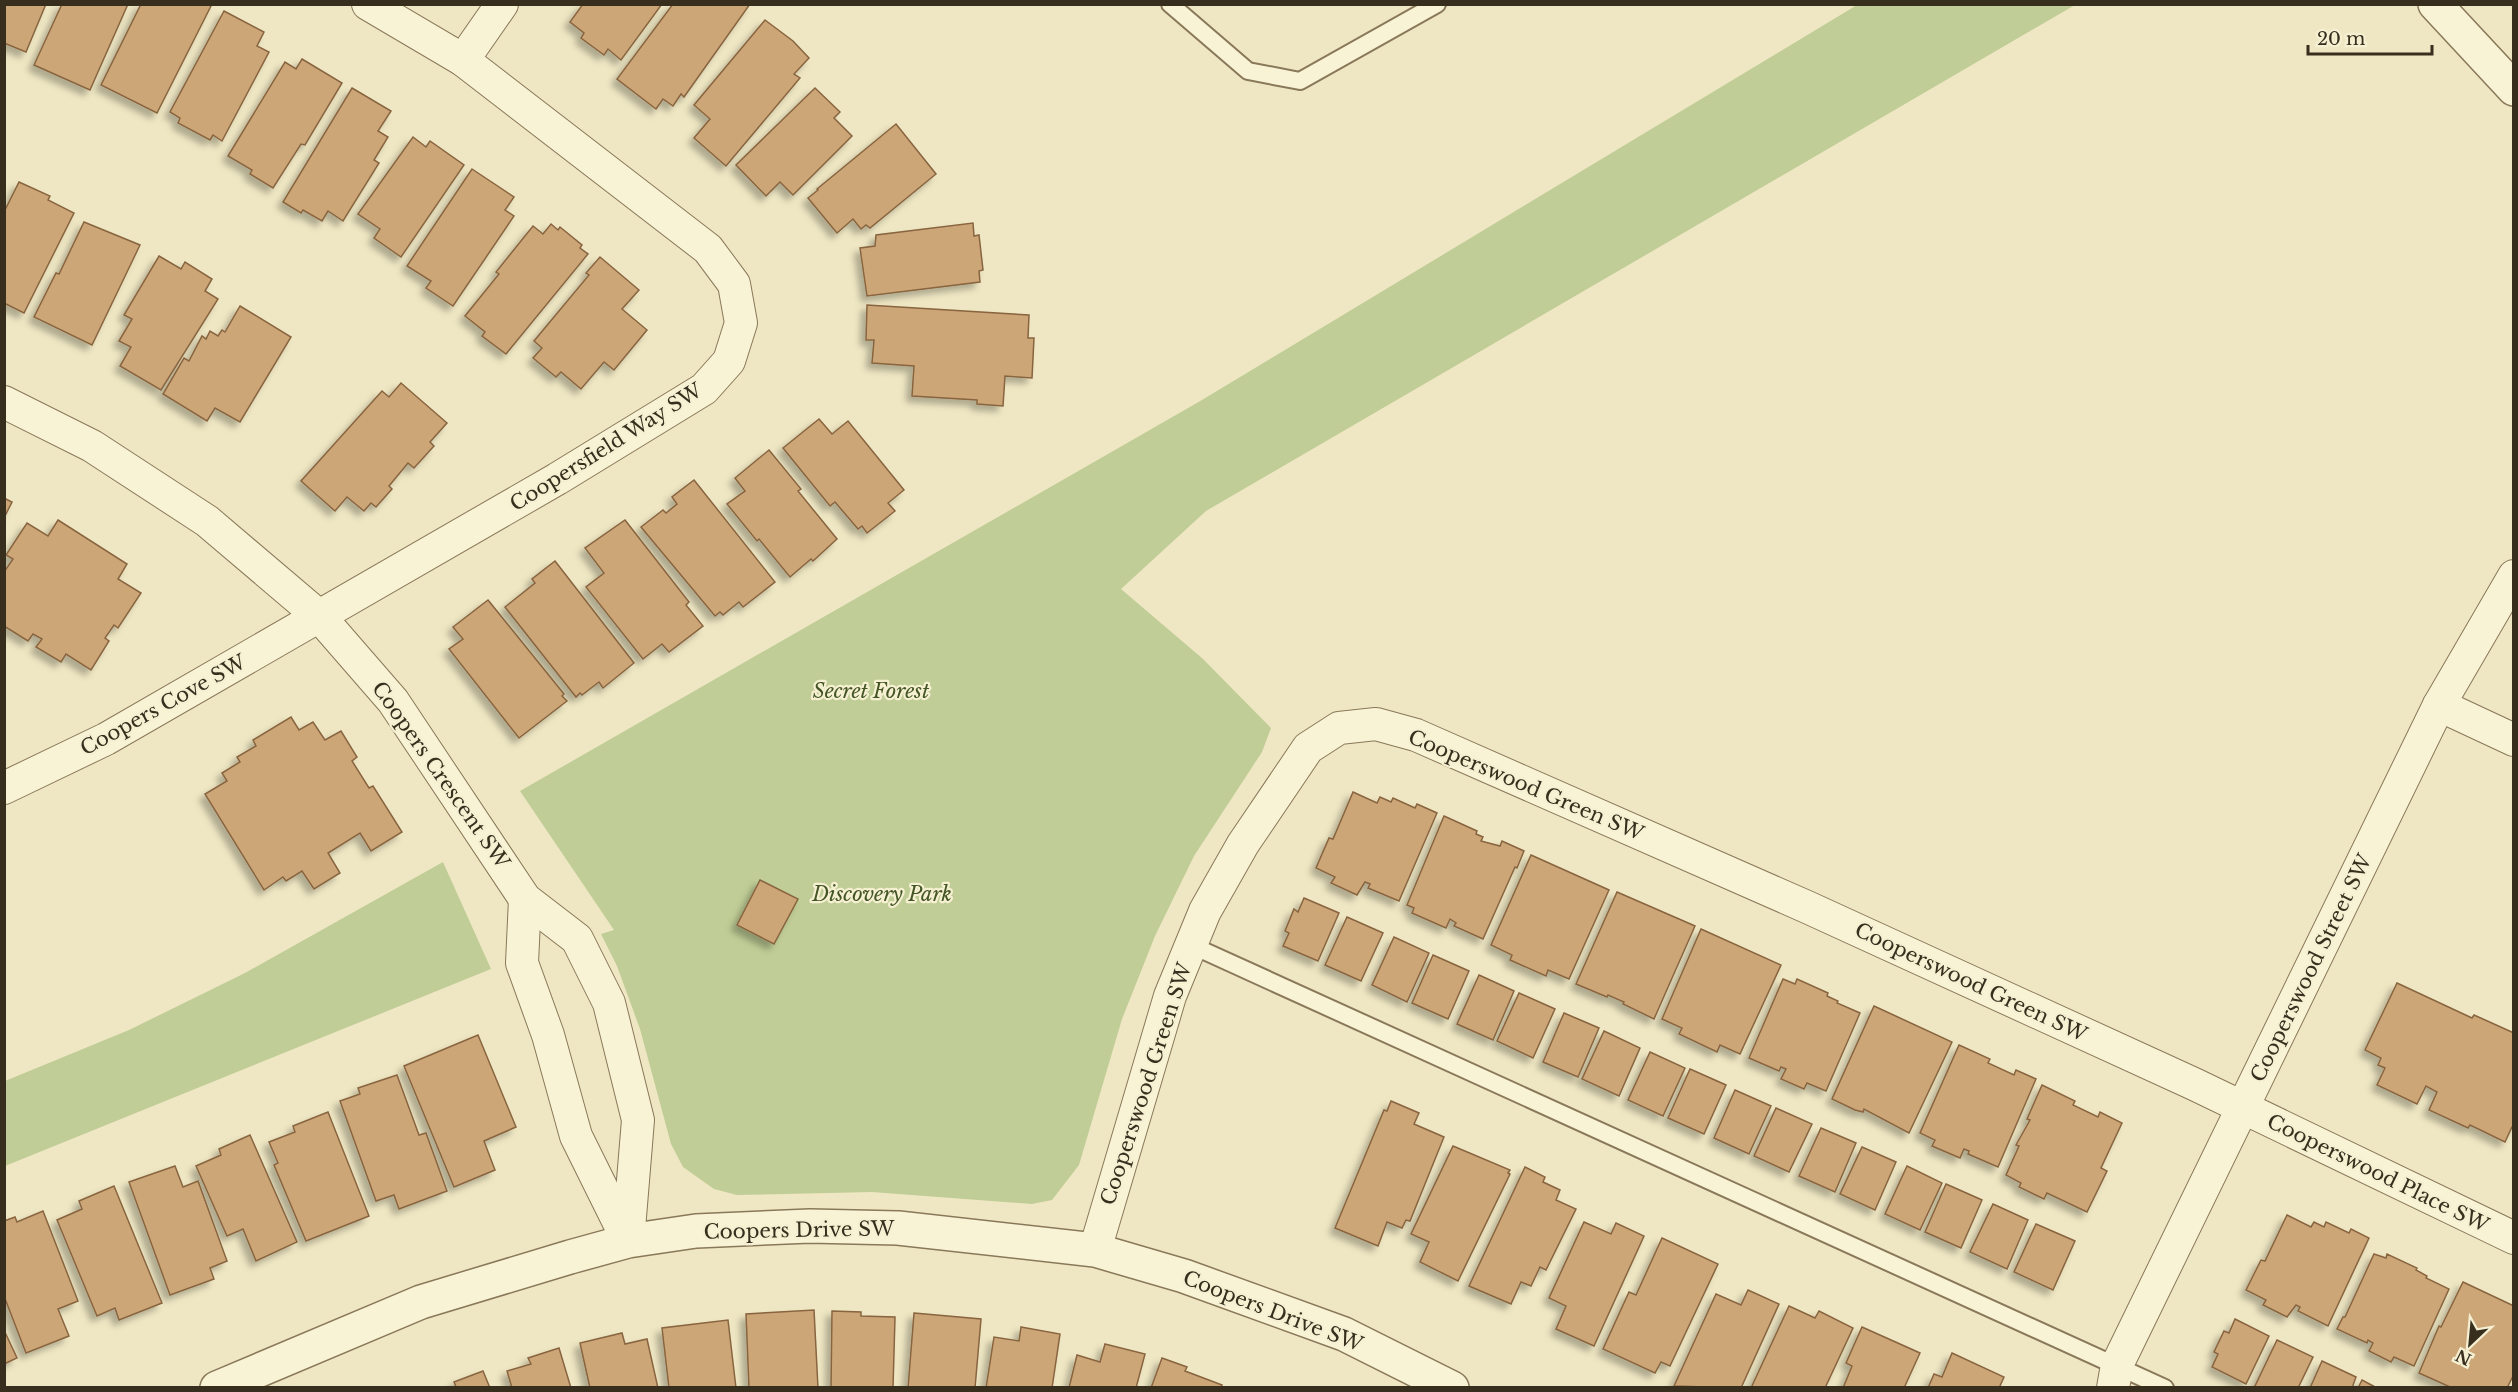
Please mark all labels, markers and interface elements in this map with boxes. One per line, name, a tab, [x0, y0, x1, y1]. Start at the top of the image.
scale bar	[2308, 18, 2432, 56]
text: 20 m	[2317, 28, 2365, 50]
street label: Coopersfield Way SW	[506, 378, 707, 516]
street label: Coopers Cove SW	[76, 649, 250, 760]
street label: Coopers Crescent SW	[367, 677, 515, 874]
park label: Secret Forest	[813, 679, 930, 703]
street label: Cooperswood Green SW	[1405, 724, 1648, 846]
street label: Cooperswood Street SW	[2245, 850, 2377, 1086]
park label: Discovery Park	[811, 882, 952, 906]
street label: Cooperswood Green SW	[1851, 918, 2091, 1047]
street label: Cooperswood Green SW	[1095, 959, 1197, 1208]
street label: Cooperswood Place SW	[2263, 1109, 2493, 1237]
street label: Coopers Drive SW	[703, 1216, 895, 1244]
street label: Coopers Drive SW	[1180, 1266, 1367, 1357]
north arrow	[2440, 1314, 2500, 1374]
text: N	[2452, 1345, 2475, 1370]

